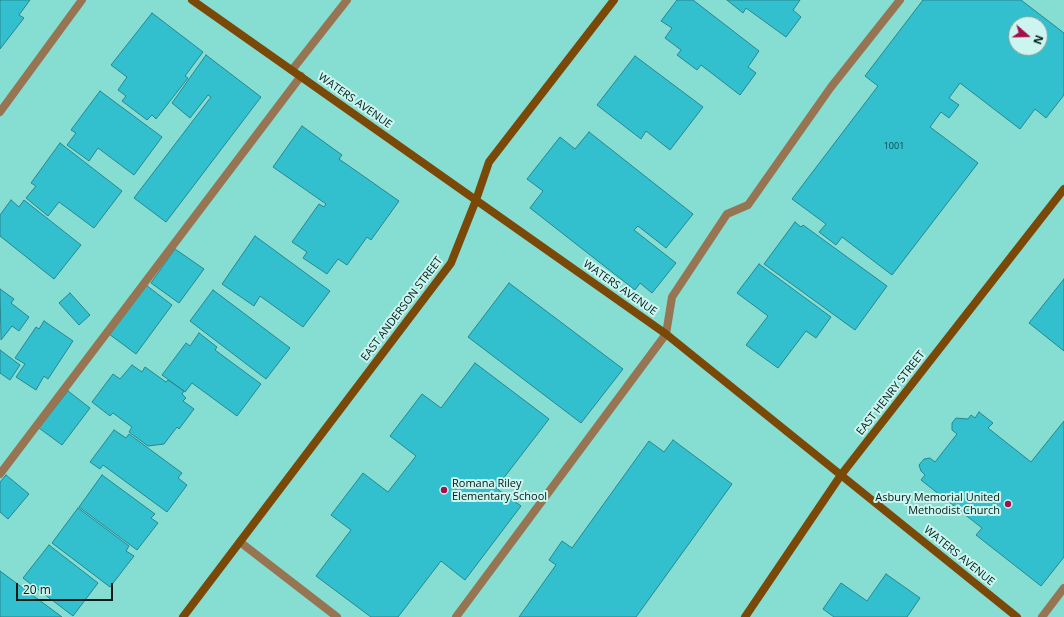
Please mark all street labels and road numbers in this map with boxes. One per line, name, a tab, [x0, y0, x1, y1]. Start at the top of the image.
street label: WATERS AVENUE	[316, 71, 394, 131]
street label: EAST ANDERSON STREET	[359, 254, 445, 364]
street label: WATERS AVENUE	[581, 258, 659, 318]
street label: EAST HENRY STREET	[854, 348, 928, 438]
street label: WATERS AVENUE	[921, 523, 997, 589]

